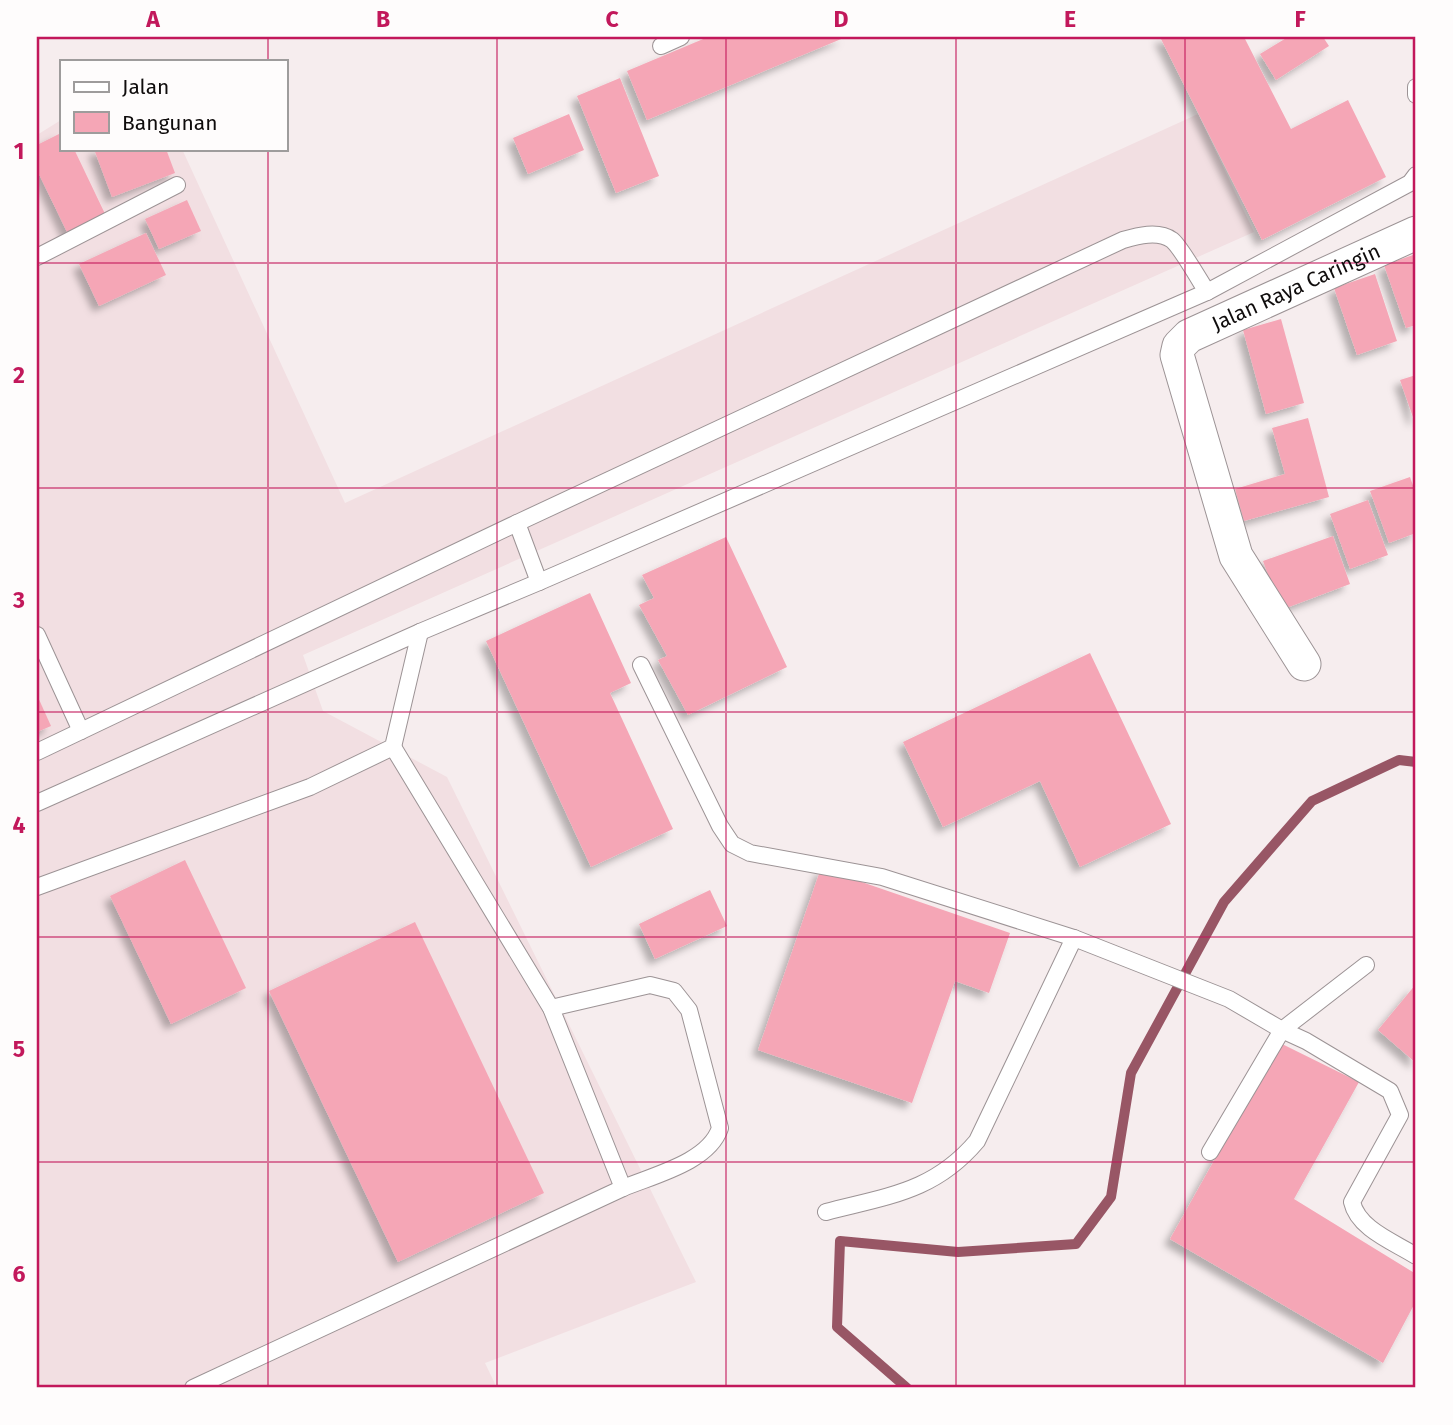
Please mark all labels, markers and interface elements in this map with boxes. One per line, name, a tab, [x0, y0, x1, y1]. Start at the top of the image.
text: A	[145, 5, 160, 33]
text: B	[376, 5, 390, 33]
text: C	[605, 5, 619, 33]
text: D	[834, 5, 849, 33]
text: E	[1064, 5, 1076, 33]
text: F	[1294, 5, 1306, 33]
legend	[60, 60, 287, 150]
text: Jalan	[122, 74, 169, 100]
text: Bangunan	[122, 110, 217, 136]
text: 1	[14, 137, 24, 165]
street label: Jalan Raya Caringin	[1208, 238, 1384, 337]
text: 2	[13, 361, 25, 389]
text: 3	[12, 586, 25, 614]
text: 4	[13, 811, 26, 839]
text: 5	[13, 1035, 25, 1063]
text: 6	[13, 1260, 26, 1288]

